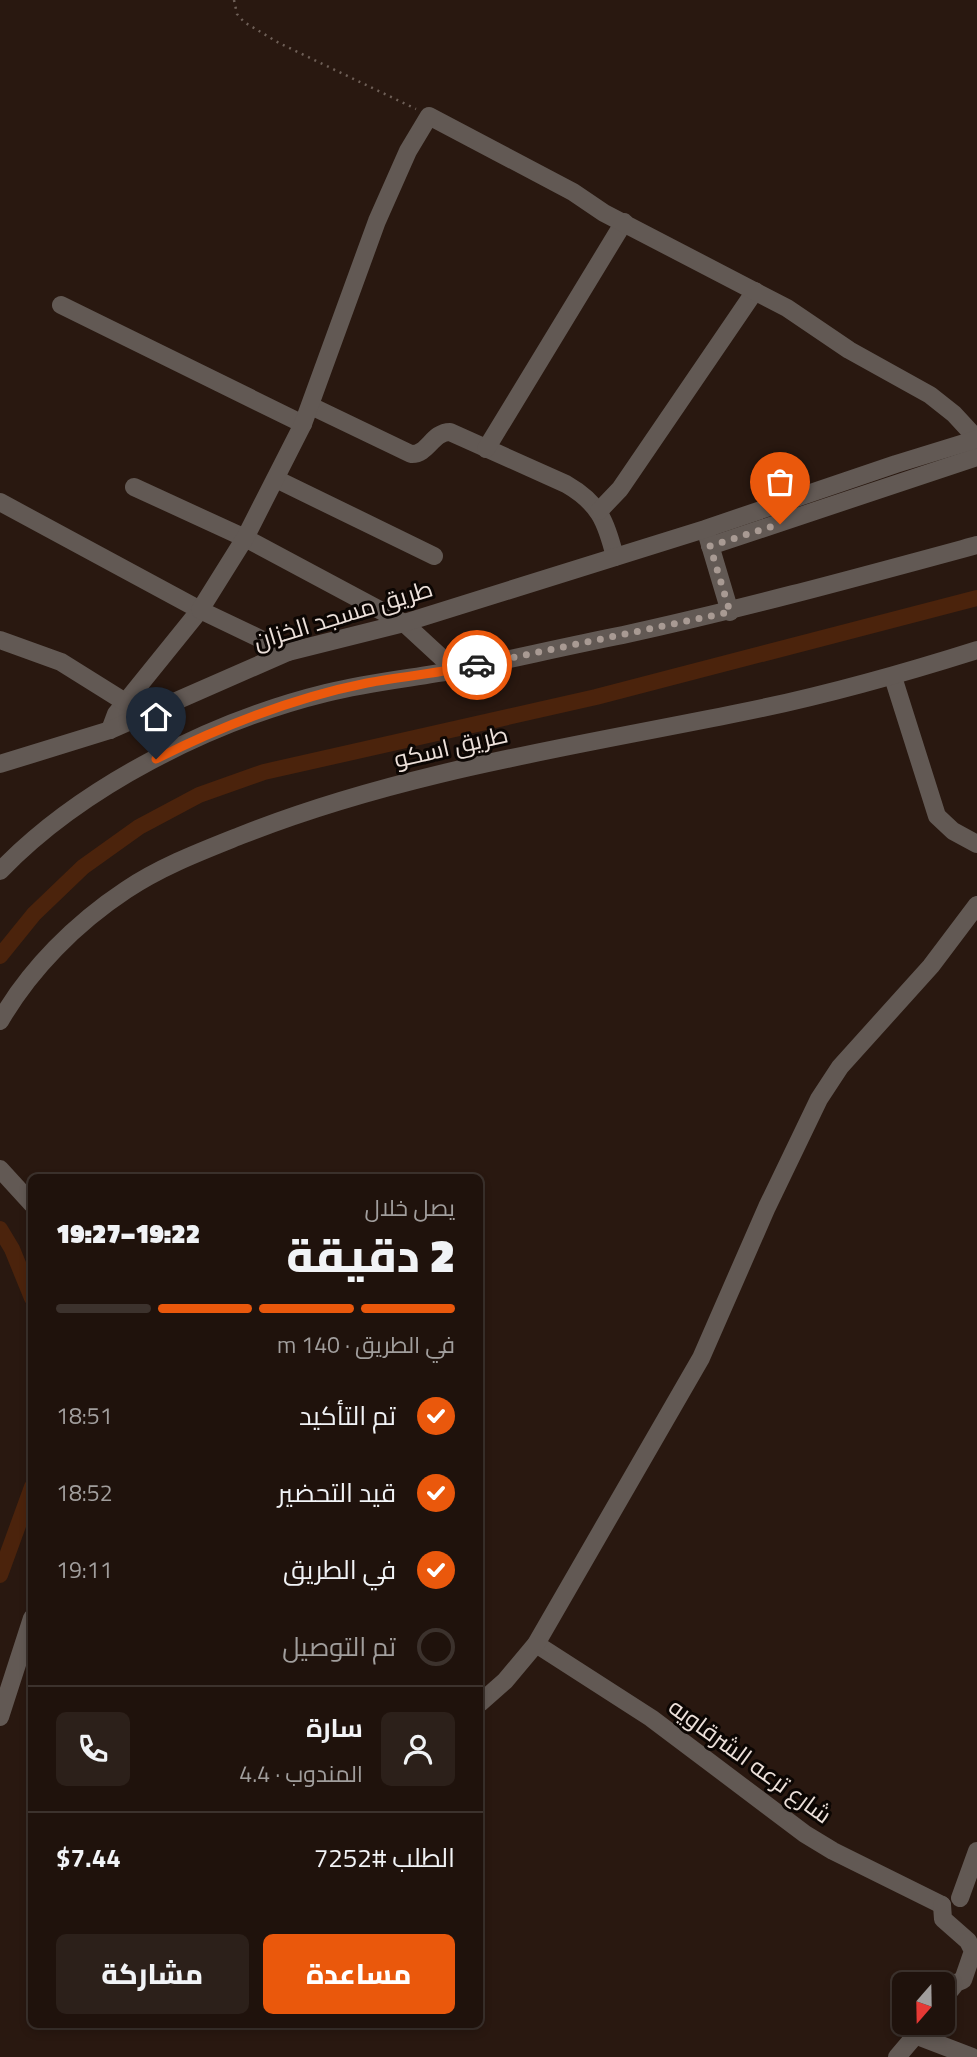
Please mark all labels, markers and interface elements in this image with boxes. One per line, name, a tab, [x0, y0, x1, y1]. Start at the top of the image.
pin	[750, 452, 810, 524]
icon: bag	[761, 463, 799, 501]
street label: طريق مسجد الخزان	[249, 570, 437, 658]
courier	[442, 630, 512, 700]
icon: car	[458, 646, 496, 684]
pin	[126, 687, 186, 759]
icon: home	[137, 698, 175, 736]
street label: طريق اسكو	[390, 715, 511, 777]
text: يصل خلال	[365, 1190, 455, 1225]
text: 19:22–19:27	[56, 1214, 200, 1253]
text: 2 دقيقة	[286, 1220, 455, 1290]
text: في الطريق · 140 m	[277, 1327, 455, 1362]
text: تم التأكيد	[299, 1396, 396, 1435]
icon: check	[417, 1397, 455, 1435]
text: 18:51	[56, 1398, 113, 1433]
text: قيد التحضير	[278, 1473, 396, 1512]
icon: check	[417, 1474, 455, 1512]
text: 18:52	[56, 1475, 113, 1510]
text: في الطريق	[283, 1550, 396, 1589]
icon: check	[417, 1551, 455, 1589]
text: 19:11	[56, 1552, 113, 1587]
text: تم التوصيل	[282, 1627, 396, 1666]
street label: شارع ترعه الشرقاويه	[661, 1689, 840, 1832]
text: سارة	[306, 1708, 363, 1747]
button: phone	[56, 1712, 130, 1786]
button: person	[381, 1712, 455, 1786]
text: المندوب · 4.4	[239, 1756, 363, 1791]
text: $7.44	[56, 1838, 121, 1877]
text: الطلب #7252	[314, 1838, 455, 1877]
button: مشاركة	[56, 1934, 249, 2014]
button: مساعدة	[263, 1934, 455, 2014]
north arrow	[892, 1972, 956, 2035]
map controls	[892, 1972, 955, 2035]

